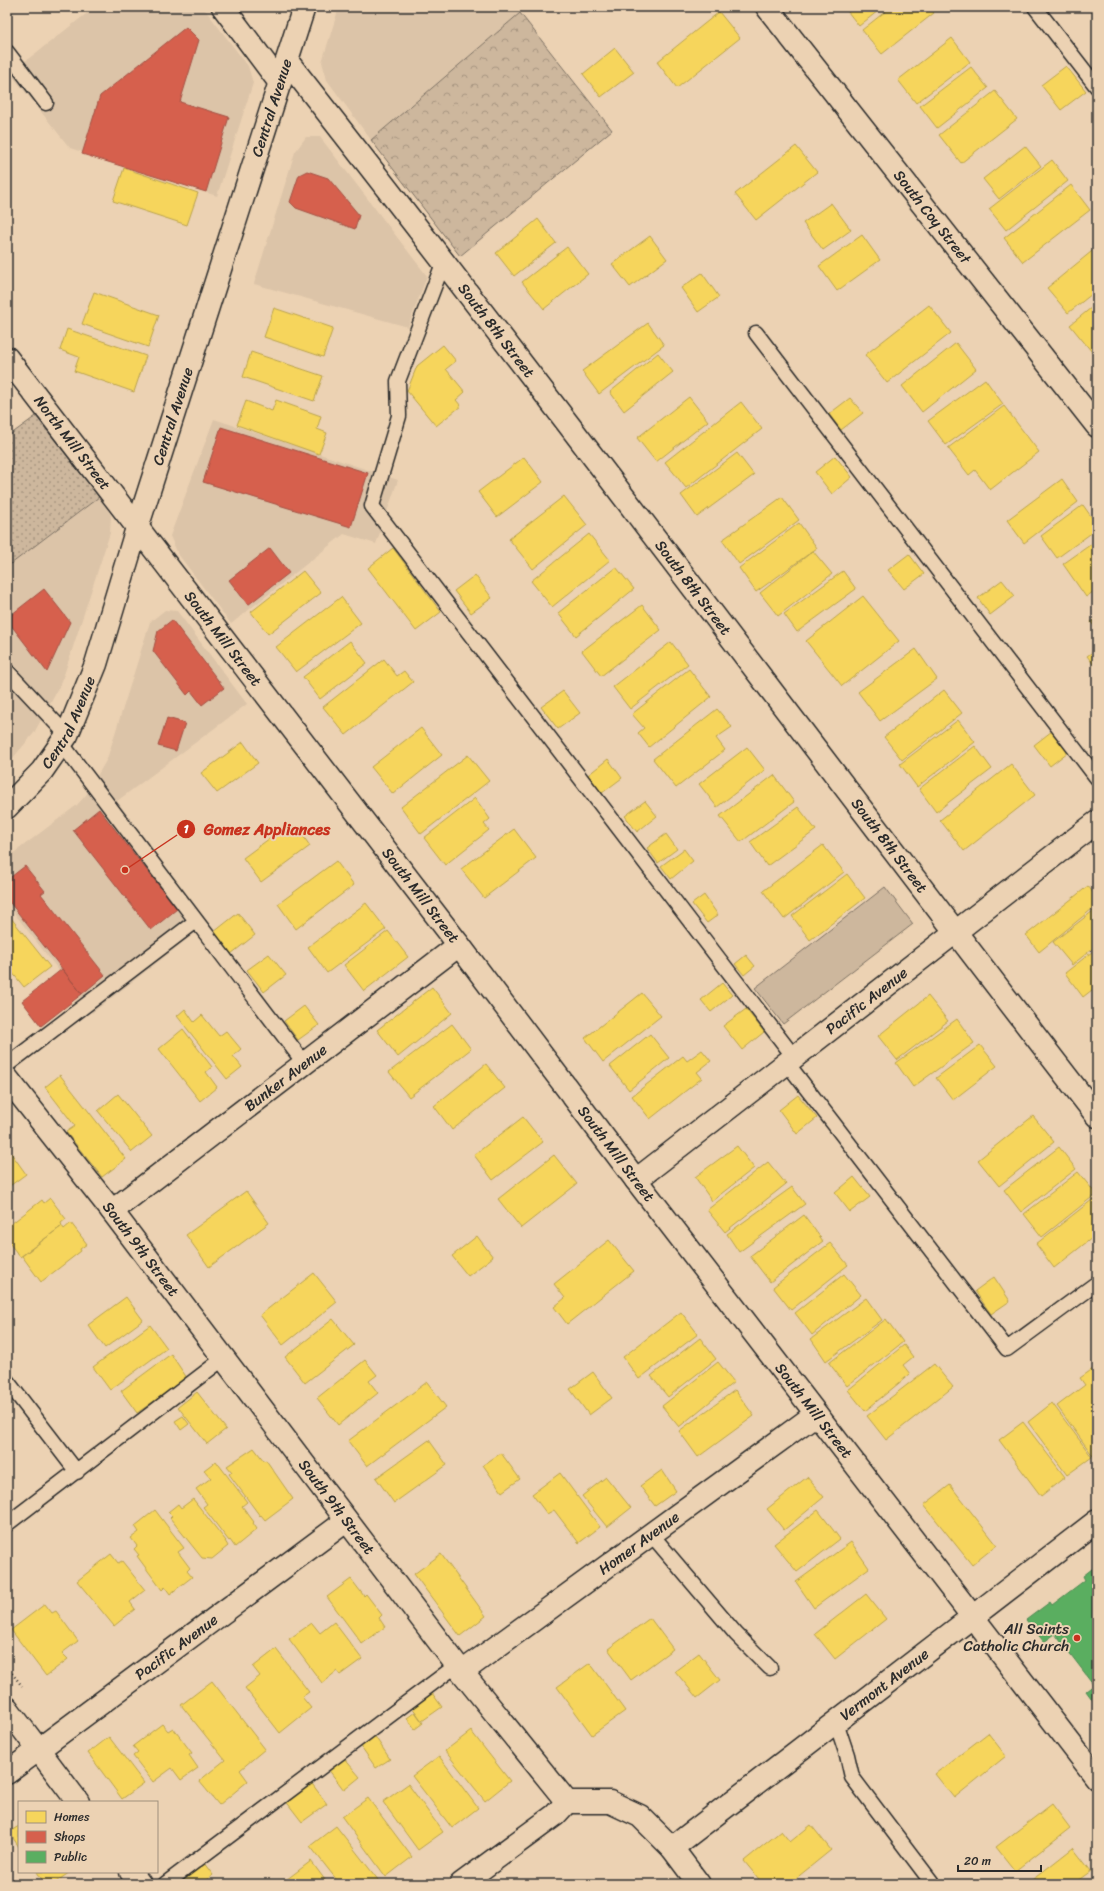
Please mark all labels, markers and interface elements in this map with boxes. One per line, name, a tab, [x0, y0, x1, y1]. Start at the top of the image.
street label: Central Avenue	[244, 55, 300, 160]
street label: South Coy Street	[887, 164, 978, 270]
street label: South 8th Street	[451, 277, 542, 384]
street label: Central Avenue	[145, 364, 201, 469]
street label: North Mill Street	[27, 390, 118, 496]
street label: South 8th Street	[648, 534, 738, 641]
street label: South Mill Street	[177, 585, 269, 693]
street label: Central Avenue	[34, 672, 103, 774]
street label: South 8th Street	[844, 792, 935, 899]
callout: Gomez Appliances	[176, 815, 338, 843]
text: Gomez Appliances	[203, 815, 331, 844]
text: 1	[183, 818, 189, 840]
street label: South Mill Street	[375, 841, 466, 949]
street label: Pacific Avenue	[820, 960, 914, 1041]
street label: Bunker Avenue	[239, 1037, 333, 1118]
street label: South Mill Street	[571, 1100, 662, 1208]
street label: South 9th Street	[96, 1195, 186, 1303]
street label: South Mill Street	[768, 1357, 859, 1464]
street label: South 9th Street	[292, 1453, 382, 1561]
street label: Homer Avenue	[593, 1504, 685, 1582]
street label: Pacific Avenue	[129, 1607, 224, 1687]
place label: All Saints Catholic Church	[964, 1616, 1069, 1659]
marker: All Saints Catholic Church	[1072, 1633, 1082, 1643]
street label: Vermont Avenue	[834, 1641, 935, 1728]
legend	[18, 1801, 158, 1873]
text: Homes	[54, 1806, 90, 1828]
text: Shops	[54, 1826, 85, 1848]
text: Public	[54, 1846, 87, 1868]
scale bar	[958, 1847, 1041, 1873]
text: 20 m	[964, 1850, 991, 1872]

